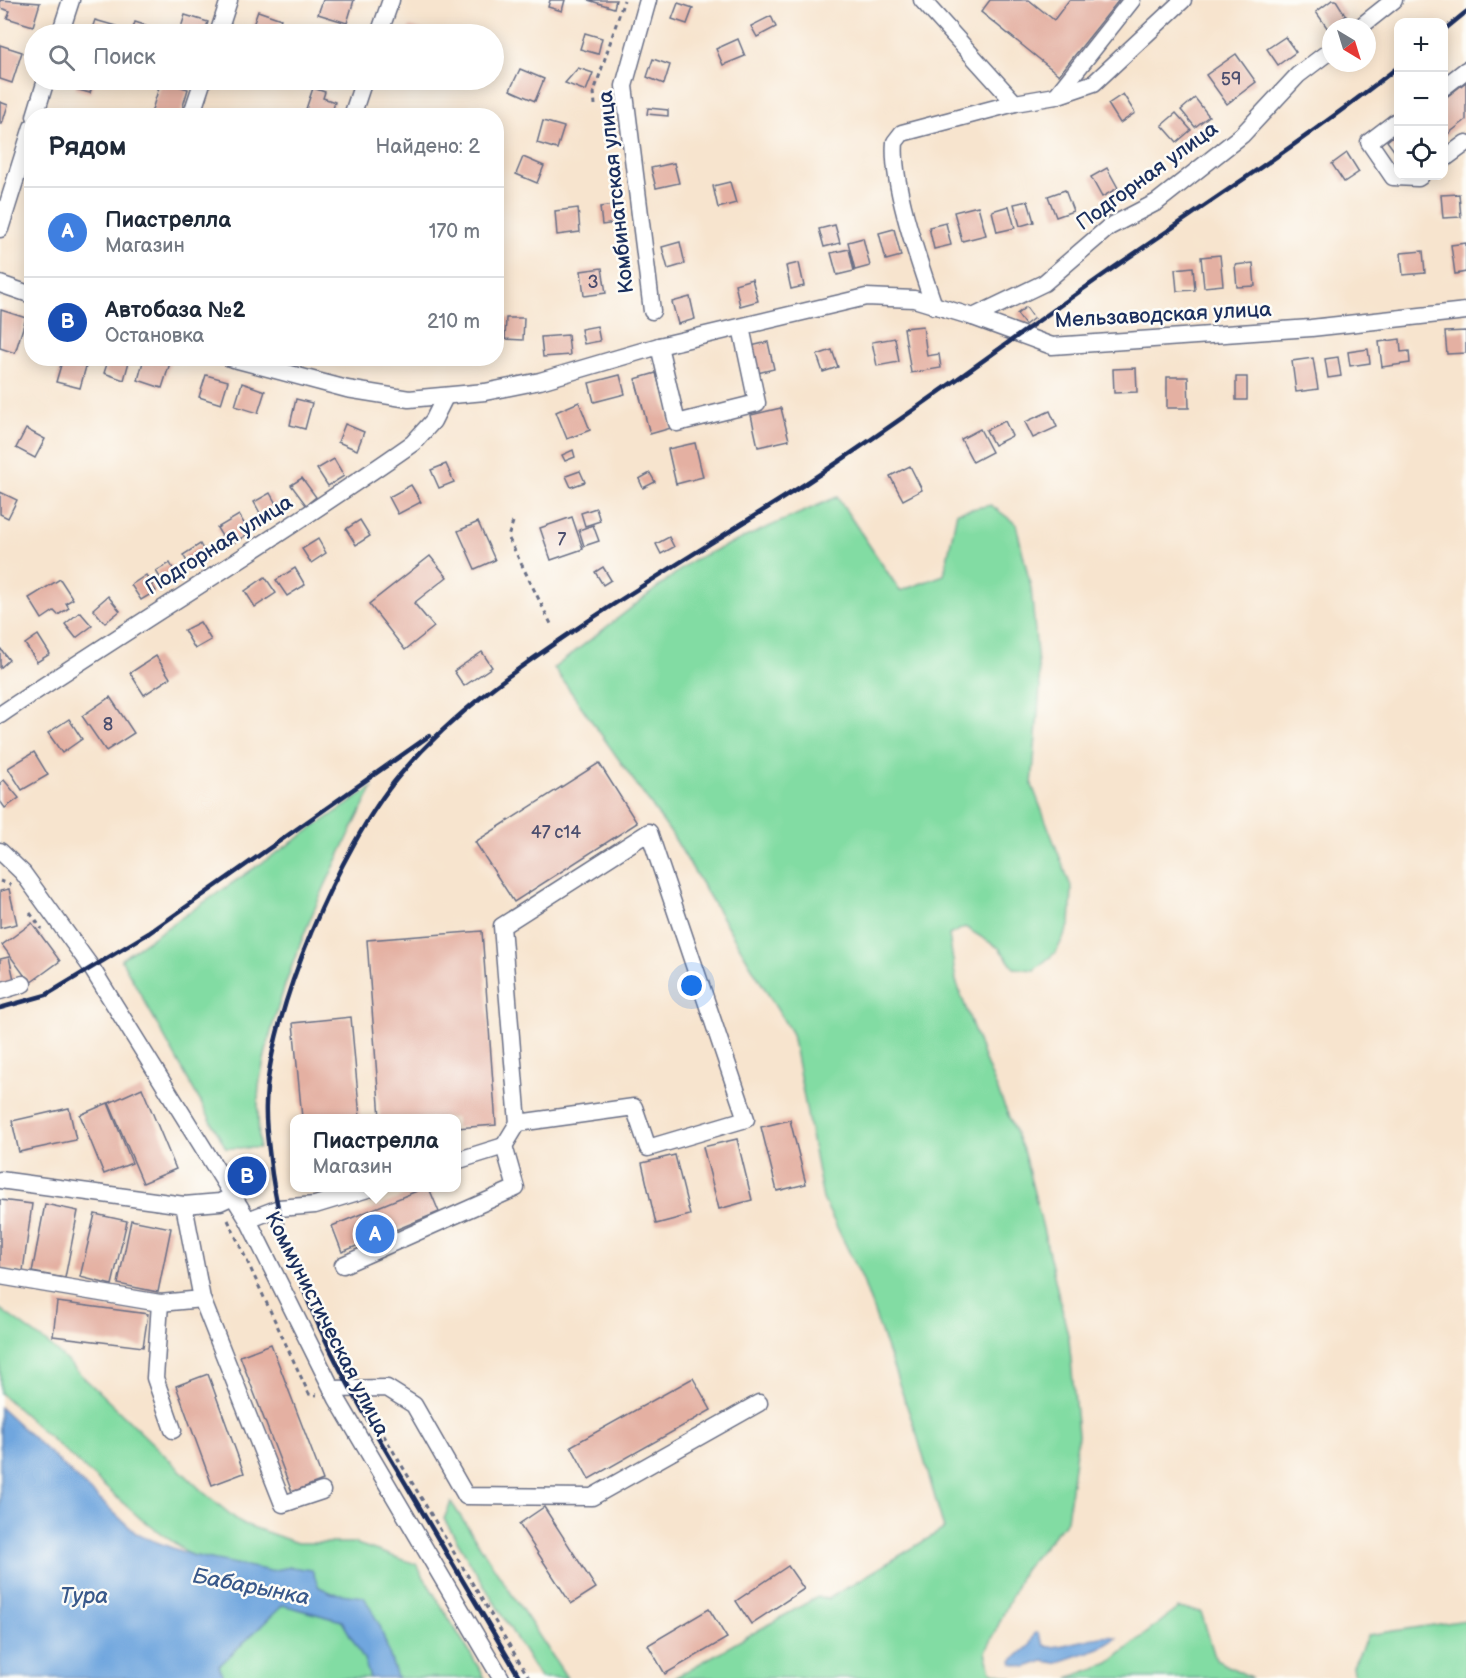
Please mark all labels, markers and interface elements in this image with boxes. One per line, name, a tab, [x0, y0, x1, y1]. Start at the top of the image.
north arrow	[1322, 18, 1376, 72]
map controls	[1394, 18, 1448, 180]
button: +	[1394, 18, 1448, 72]
search box	[24, 24, 504, 90]
icon: search	[45, 41, 78, 74]
text: Поиск	[93, 44, 156, 71]
house number: 59	[1221, 69, 1241, 90]
button: −	[1394, 72, 1448, 126]
street label: Комбинатская улица	[593, 89, 639, 295]
street label: Подгорная улица	[1071, 116, 1223, 236]
button: locate	[1394, 126, 1448, 180]
text: Рядом	[48, 132, 126, 163]
text: Найдено: 2	[376, 135, 480, 159]
text: Пиастрелла	[105, 207, 231, 234]
text: A	[61, 220, 74, 244]
text: 170 m	[429, 220, 480, 244]
text: Магазин	[105, 234, 185, 258]
house number: 3	[587, 272, 599, 293]
text: Автобаза №2	[105, 297, 245, 324]
street label: Мельзаводская улица	[1054, 297, 1273, 333]
text: B	[60, 310, 75, 334]
text: 210 m	[427, 310, 480, 334]
text: Остановка	[105, 324, 204, 348]
street label: Подгорная улица	[141, 489, 298, 600]
house number: 7	[558, 529, 567, 550]
house number: 8	[103, 714, 113, 735]
house number: 47 с14	[531, 822, 581, 843]
your location	[677, 971, 706, 1000]
popup	[290, 1114, 461, 1192]
text: Пиастрелла	[313, 1128, 438, 1155]
pin: B	[228, 1154, 266, 1198]
text: Магазин	[313, 1155, 392, 1179]
street label: Коммунистическая улица	[259, 1207, 395, 1441]
pin: A	[356, 1212, 394, 1256]
water label: Бабарынка	[190, 1562, 312, 1612]
water label: Тура	[60, 1583, 108, 1610]

